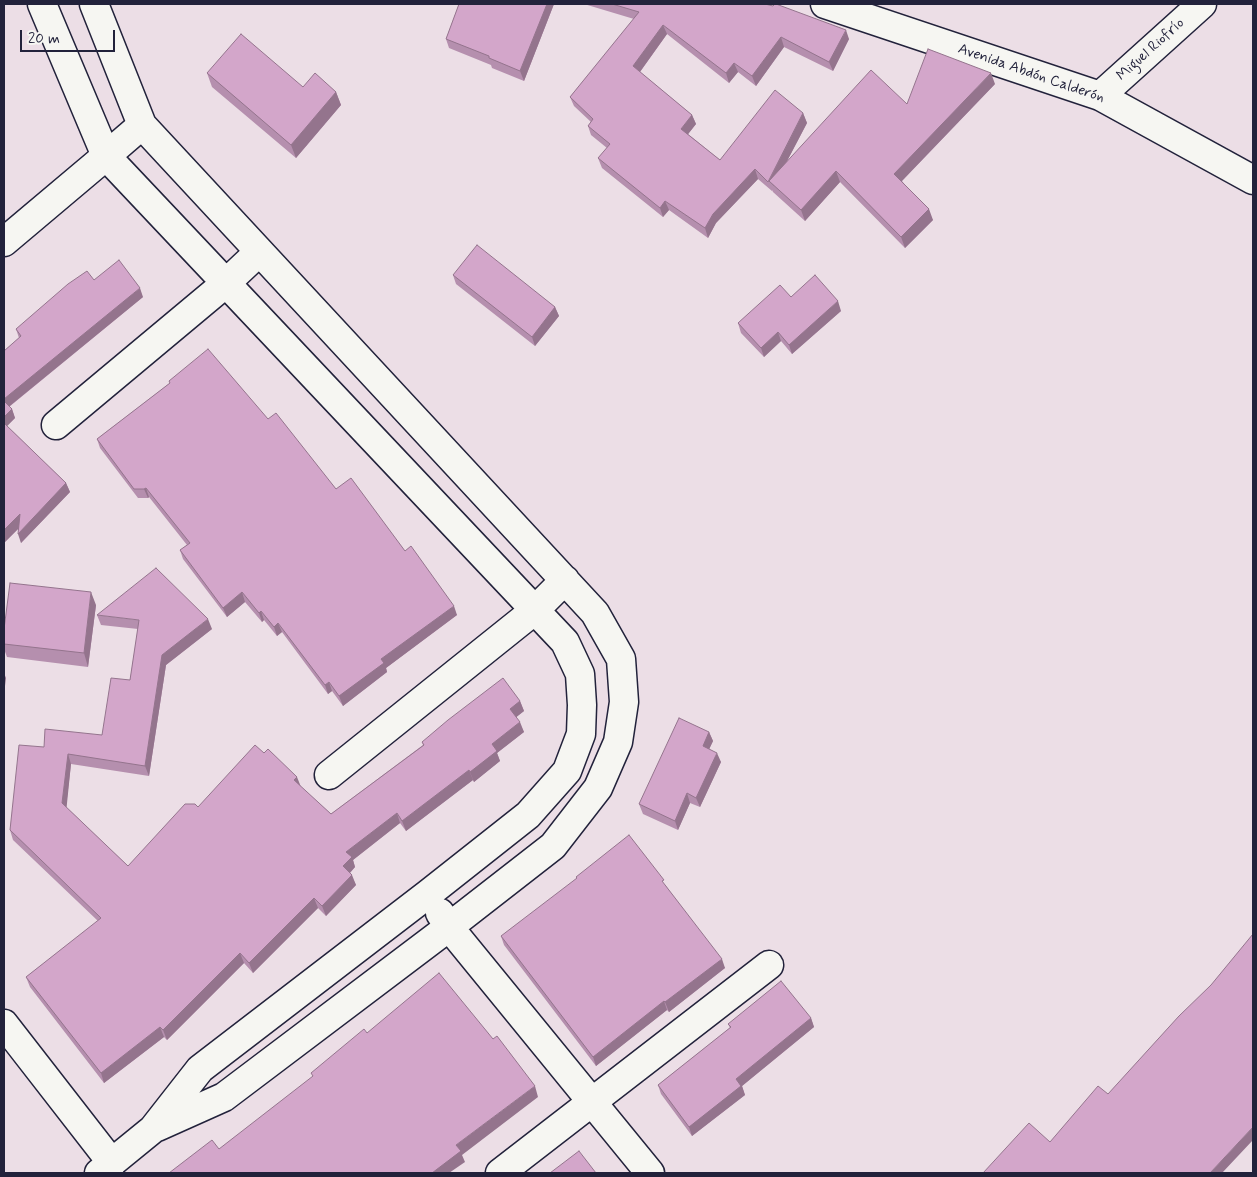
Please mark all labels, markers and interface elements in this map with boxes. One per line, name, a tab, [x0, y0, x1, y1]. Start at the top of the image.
street label: Miguel Riofrío	[1113, 15, 1189, 85]
scale bar	[22, 20, 118, 52]
text: 20 m	[28, 29, 60, 49]
street label: Avenida Abdón Calderón	[955, 40, 1107, 108]

